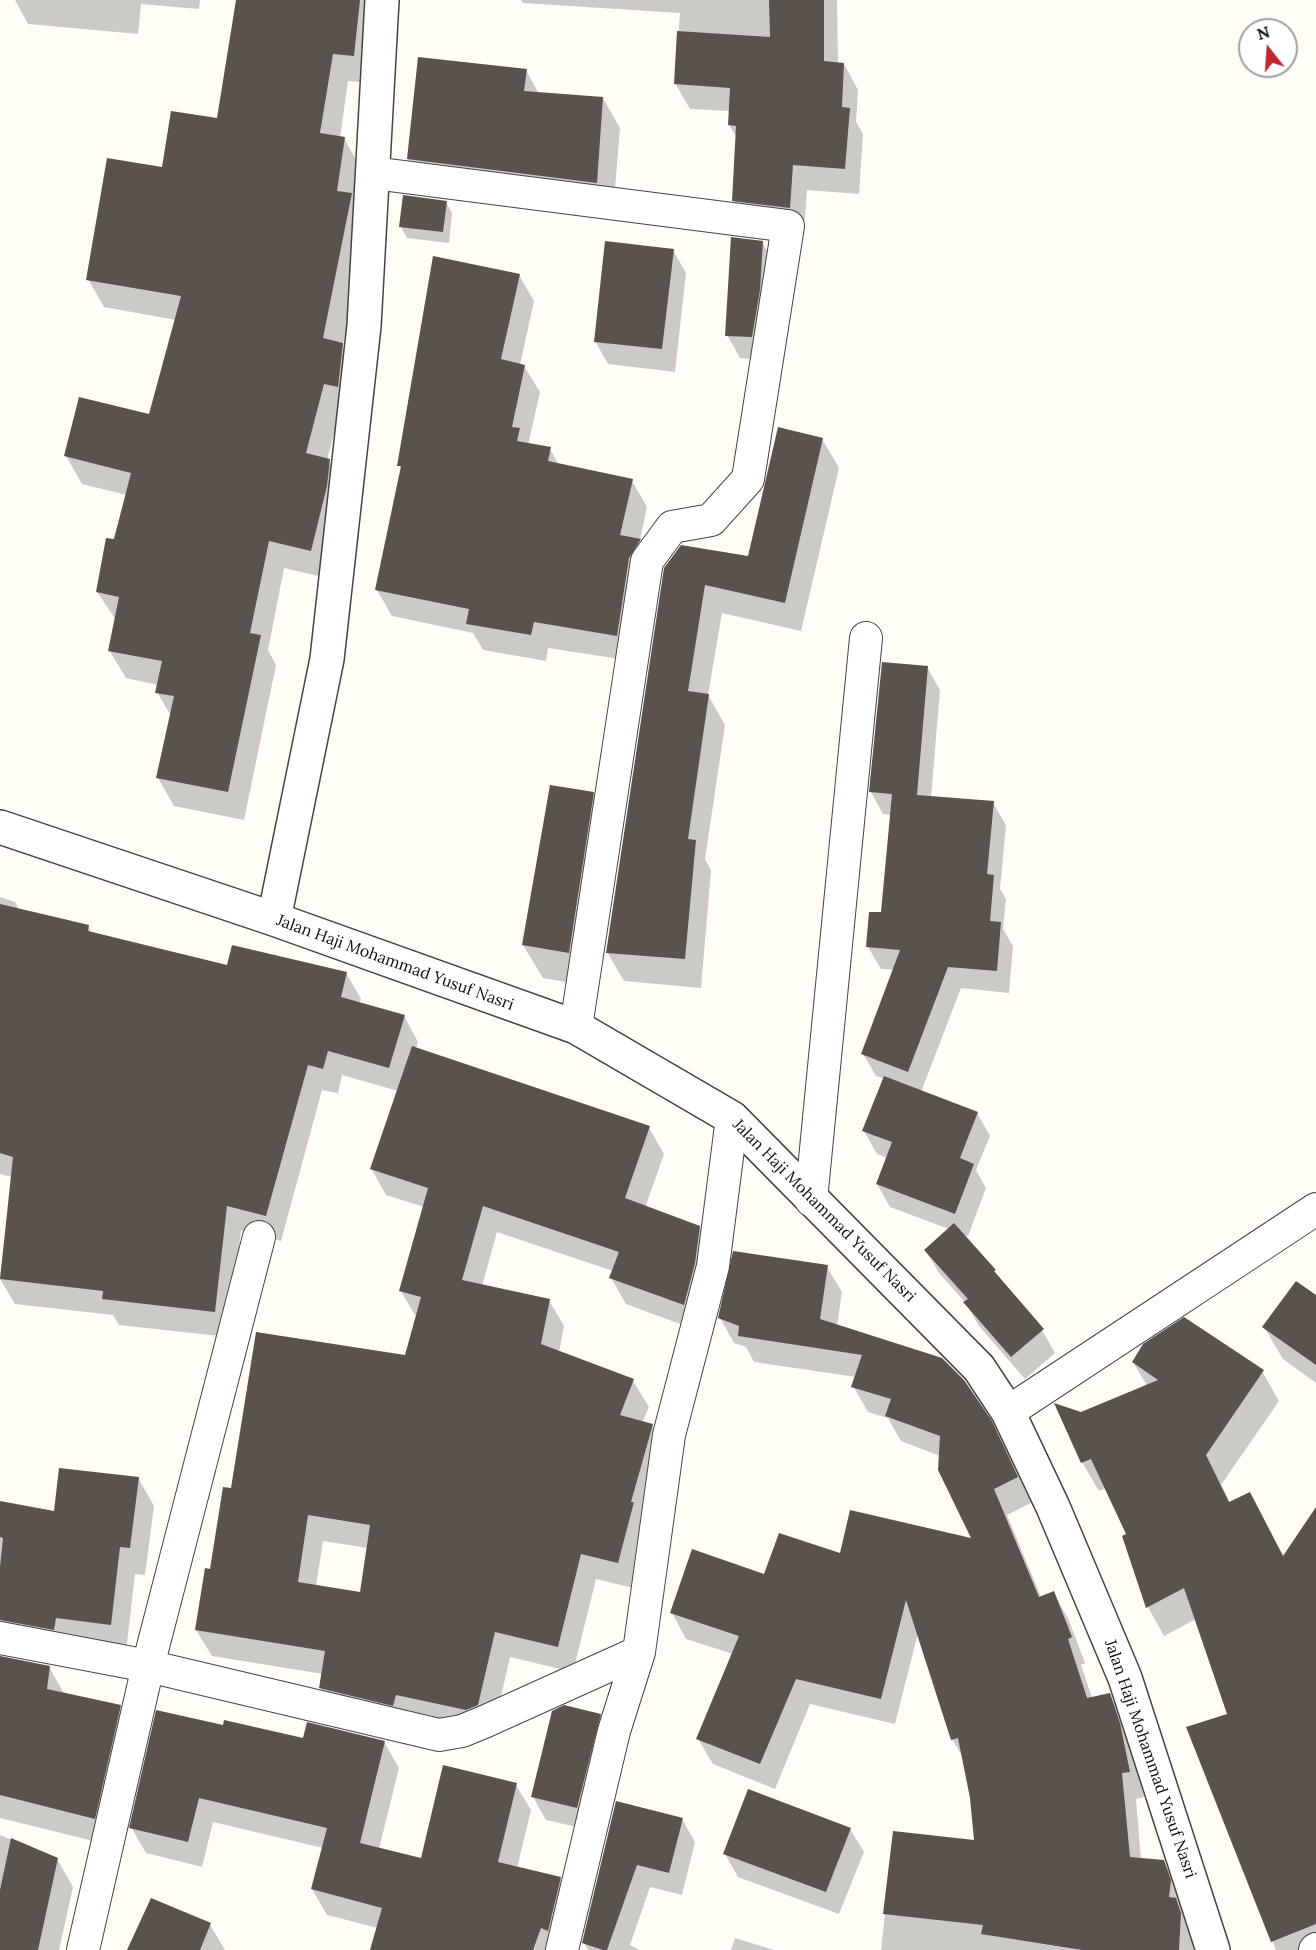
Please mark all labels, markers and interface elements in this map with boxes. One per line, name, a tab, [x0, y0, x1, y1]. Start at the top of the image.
north arrow	[1238, 18, 1298, 78]
text: N	[1254, 21, 1272, 44]
street label: Jalan Haji Mohammad Yusuf Nasri	[274, 911, 516, 1015]
street label: Jalan Haji Mohammad Yusuf Nasri	[728, 1115, 920, 1307]
street label: Jalan Haji Mohammad Yusuf Nasri	[1100, 1637, 1200, 1881]

